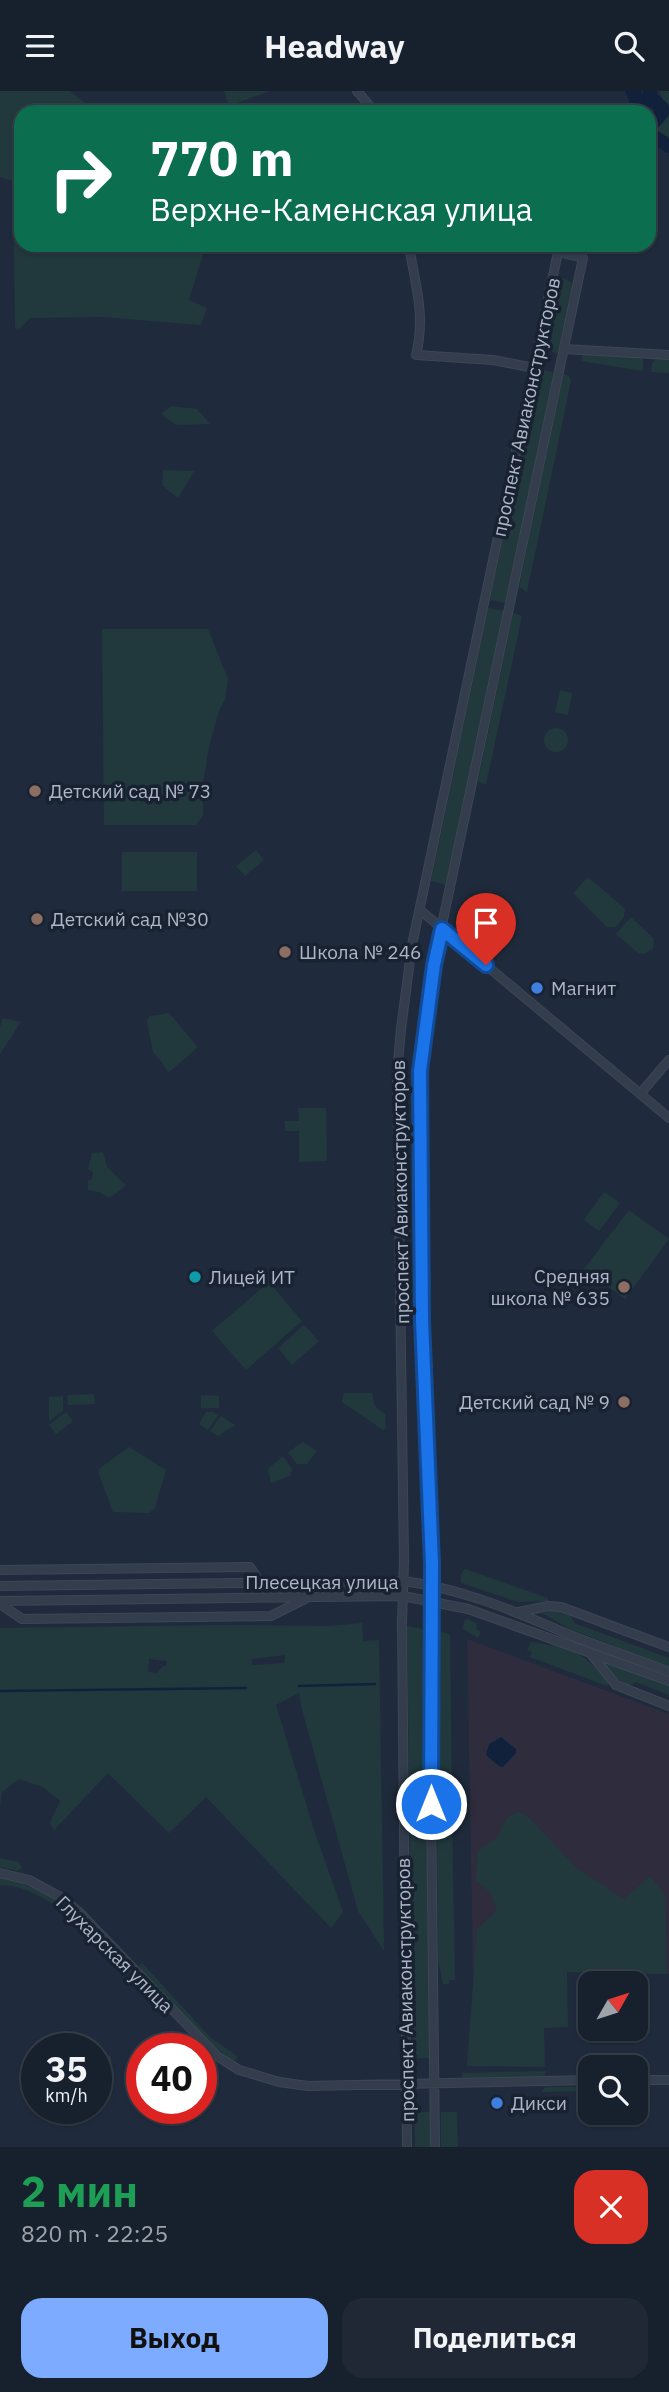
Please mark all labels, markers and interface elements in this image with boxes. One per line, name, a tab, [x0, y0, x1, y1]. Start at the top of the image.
text: Headway	[264, 25, 405, 67]
icon: menu	[21, 27, 59, 65]
icon: search	[610, 27, 648, 65]
text: 770 m	[150, 126, 294, 189]
icon: right	[35, 133, 126, 224]
text: Верхне-Каменская улица	[150, 188, 533, 230]
street label: проспект Авиаконструкторов	[487, 275, 565, 539]
place label: Детский сад № 73	[49, 779, 211, 803]
marker: Детский сад № 73	[27, 783, 43, 799]
pin	[456, 893, 516, 965]
icon: arrive	[467, 904, 505, 942]
place label: Детский сад №30	[51, 907, 209, 931]
marker: Детский сад №30	[29, 911, 45, 927]
place label: Школа № 246	[299, 940, 421, 964]
marker: Школа № 246	[277, 944, 293, 960]
place label: Магнит	[551, 976, 616, 1000]
marker: Магнит	[529, 980, 545, 996]
street label: проспект Авиаконструкторов	[386, 1060, 414, 1324]
place label: Средняя школа № 635	[491, 1264, 610, 1310]
place label: Лицей ИТ	[209, 1265, 295, 1289]
marker: Лицей ИТ	[187, 1269, 203, 1285]
marker: Средняя школа № 635	[616, 1279, 632, 1295]
place label: Детский сад № 9	[459, 1390, 610, 1414]
marker: Детский сад № 9	[616, 1394, 632, 1410]
street label: Плесецкая улица	[245, 1570, 399, 1594]
position arrow	[394, 1767, 468, 1841]
street label: проспект Авиаконструкторов	[391, 1858, 419, 2122]
street label: Глухарская улица	[51, 1890, 179, 2018]
north arrow	[578, 1971, 648, 2041]
map controls	[578, 1971, 648, 2125]
speed limit sign: 40	[126, 2033, 217, 2124]
text: 35	[45, 2046, 88, 2092]
button: search	[578, 2055, 648, 2125]
text: km/h	[45, 2084, 88, 2107]
place label: Дикси	[511, 2091, 567, 2115]
marker: Дикси	[489, 2095, 505, 2111]
text: 2 мин	[21, 2164, 138, 2219]
button: close	[574, 2170, 648, 2244]
text: 820 m · 22:25	[21, 2218, 168, 2248]
button: Выход	[21, 2298, 328, 2378]
button: Поделиться	[342, 2298, 648, 2378]

